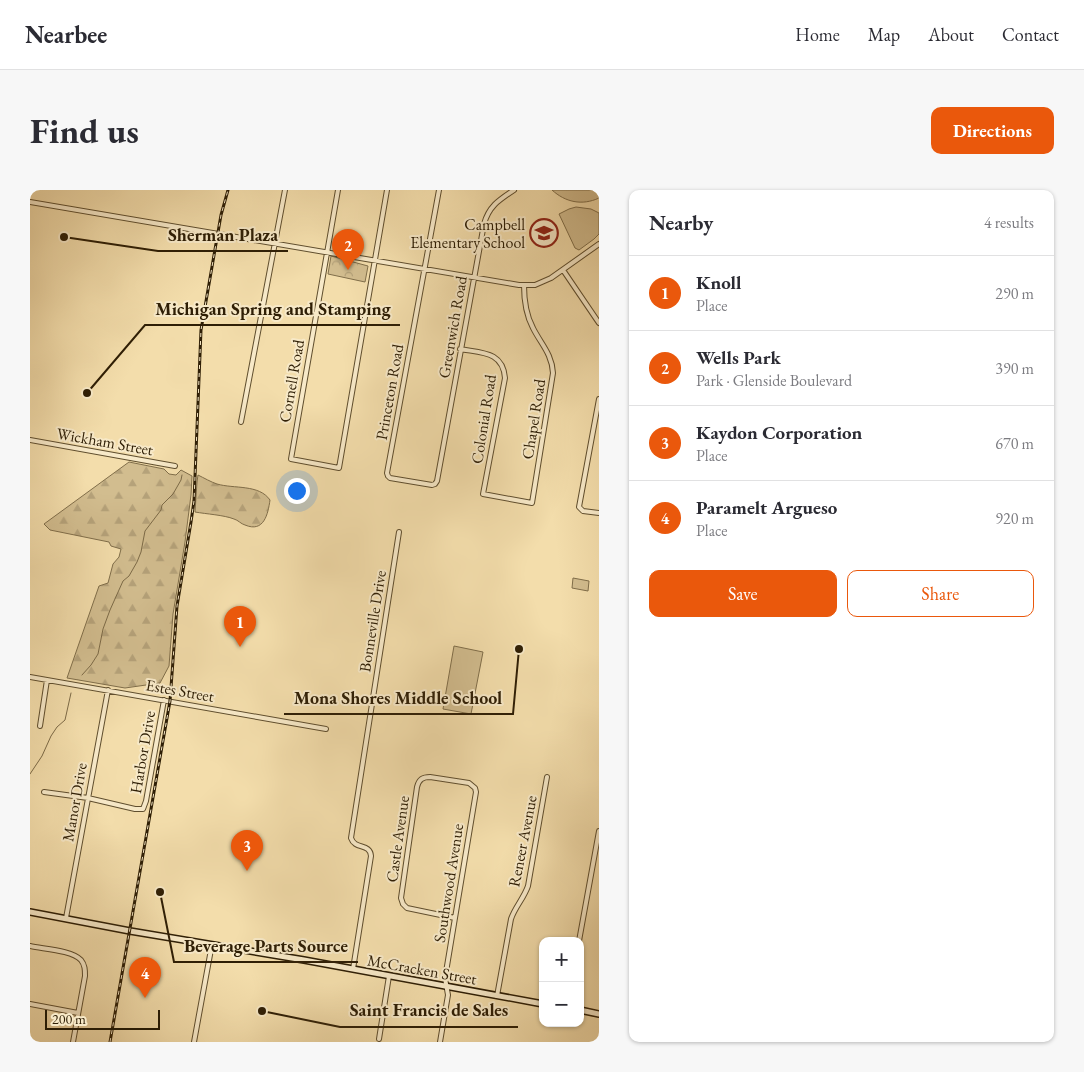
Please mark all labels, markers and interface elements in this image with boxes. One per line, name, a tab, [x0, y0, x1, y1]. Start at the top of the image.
text: Nearbee	[25, 19, 107, 50]
text: Home	[795, 23, 840, 46]
text: Map	[868, 23, 900, 46]
text: About	[928, 23, 974, 46]
text: Contact	[1002, 23, 1059, 46]
button: Directions	[931, 107, 1054, 154]
text: Find us	[30, 108, 139, 153]
text: Nearby	[649, 209, 713, 236]
text: 4 results	[984, 212, 1034, 233]
place label: Campbell Elementary School	[410, 214, 525, 253]
callout: Sherman Plaza	[158, 218, 288, 251]
school or university icon: Campbell Elementary School	[529, 218, 559, 248]
text: Sherman Plaza	[168, 223, 278, 246]
pin: 2	[332, 229, 364, 270]
text: Knoll	[696, 270, 741, 295]
street label: Greenwich Road	[433, 273, 472, 380]
text: 1	[661, 283, 669, 304]
text: 290 m	[995, 283, 1034, 304]
callout: Michigan Spring and Stamping	[145, 292, 400, 325]
text: Place	[696, 295, 728, 316]
text: Michigan Spring and Stamping	[155, 297, 392, 320]
street label: Cornell Road	[274, 337, 309, 424]
street label: Princeton Road	[371, 342, 408, 442]
text: Wells Park	[696, 345, 781, 370]
text: 2	[661, 358, 669, 379]
text: 390 m	[995, 358, 1034, 379]
text: Park · Glenside Boulevard	[696, 370, 852, 391]
street label: Colonial Road	[466, 372, 501, 465]
street label: Chapel Road	[517, 377, 550, 461]
text: Kaydon Corporation	[696, 420, 862, 445]
street label: Wickham Street	[55, 423, 155, 460]
text: 3	[661, 433, 669, 454]
text: 670 m	[995, 433, 1034, 454]
text: Place	[696, 445, 728, 466]
your location	[284, 478, 310, 504]
text: Paramelt Argueso	[696, 495, 837, 520]
text: 4	[661, 508, 669, 529]
text: 920 m	[995, 508, 1034, 529]
text: Place	[696, 520, 728, 541]
street label: Bonneville Drive	[354, 569, 391, 673]
button: Save	[649, 570, 837, 617]
button: Share	[847, 570, 1034, 617]
pin: 1	[224, 606, 256, 647]
street label: Estes Street	[144, 674, 216, 707]
callout: Mona Shores Middle School	[284, 681, 513, 714]
text: Mona Shores Middle School	[294, 686, 502, 709]
street label: Harbor Drive	[125, 709, 160, 795]
street label: Manor Drive	[57, 761, 92, 843]
street label: Reneer Avenue	[503, 793, 542, 889]
street label: Castle Avenue	[381, 794, 414, 884]
street label: Southwood Avenue	[429, 822, 468, 944]
pin: 3	[231, 830, 263, 871]
callout: Beverage Parts Source	[174, 929, 358, 962]
text: Beverage Parts Source	[184, 934, 348, 957]
map controls	[539, 937, 584, 1027]
button: +	[539, 937, 584, 982]
street label: McCracken Street	[366, 950, 478, 989]
pin: 4	[129, 957, 161, 998]
button: −	[539, 982, 584, 1027]
callout: Saint Francis de Sales	[340, 994, 518, 1027]
text: Saint Francis de Sales	[350, 998, 508, 1021]
scale bar	[45, 1007, 160, 1030]
text: 200 m	[52, 1010, 86, 1028]

